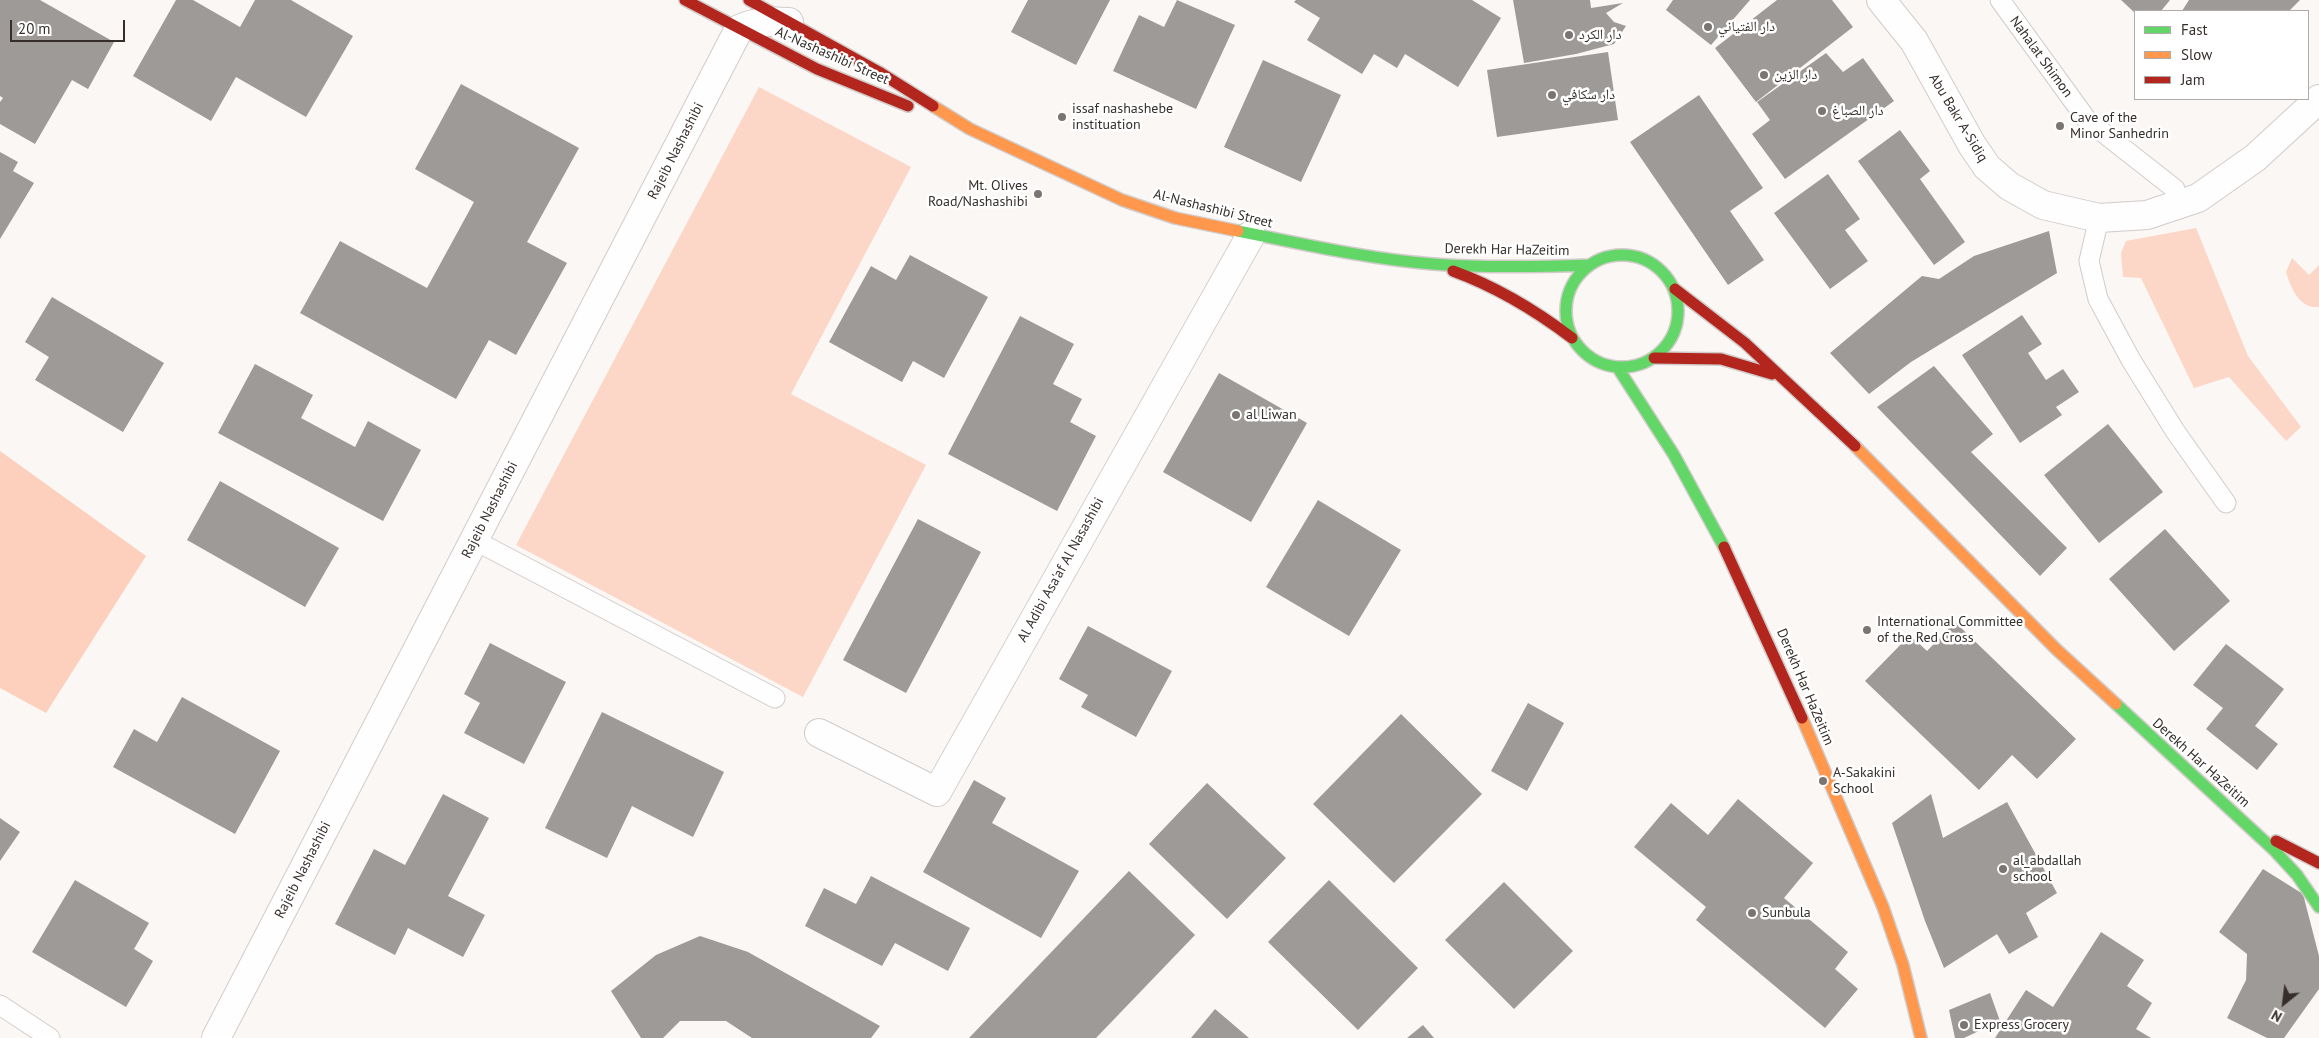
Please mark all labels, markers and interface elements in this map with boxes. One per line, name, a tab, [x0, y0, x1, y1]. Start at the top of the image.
scale bar	[12, 10, 128, 42]
legend	[2134, 10, 2309, 100]
street label: Nahalat Shimon	[2006, 13, 2076, 101]
text: 20 m	[18, 19, 51, 38]
place label: دار الفتياني	[1718, 19, 1775, 35]
text: Fast	[2181, 20, 2208, 39]
marker: دار الفتياني	[1702, 21, 1714, 33]
street label: Al-Nashashibi Street	[773, 23, 891, 89]
place label: دار الكرد	[1579, 27, 1621, 43]
marker: دار الكرد	[1563, 29, 1575, 41]
text: Slow	[2181, 45, 2212, 64]
place label: دار الزين	[1774, 67, 1817, 83]
marker: دار الزين	[1758, 69, 1770, 81]
text: Jam	[2181, 70, 2205, 89]
street label: Abu Bakr A-Sidiq	[1925, 71, 1991, 165]
place label: دار سكافي	[1562, 87, 1615, 103]
marker: دار سكافي	[1546, 89, 1558, 101]
street label: Rajeib Nashashibi	[644, 100, 708, 202]
place label: issaf nashashebe instituation	[1072, 101, 1173, 134]
place label: دار الصباغ	[1832, 103, 1884, 119]
marker: دار الصباغ	[1816, 105, 1828, 117]
place label: Cave of the Minor Sanhedrin	[2070, 110, 2169, 142]
marker: issaf nashashebe instituation	[1056, 111, 1068, 123]
marker: Cave of the Minor Sanhedrin	[2054, 120, 2066, 132]
place label: Mt. Olives Road/Nashashibi	[928, 178, 1028, 210]
street label: Al-Nashashibi Street	[1152, 186, 1274, 232]
marker: Mt. Olives Road/Nashashibi	[1032, 188, 1044, 200]
street label: Derekh Har HaZeitim	[1444, 241, 1570, 259]
place label: al Liwan	[1246, 407, 1297, 423]
marker: al Liwan	[1230, 409, 1242, 421]
street label: Rajeib Nashashibi	[458, 459, 522, 561]
street label: Al Adibi Asa'af Al Nasashibi	[1014, 495, 1108, 645]
place label: International Committee of the Red Cross	[1877, 614, 2023, 646]
marker: International Committee of the Red Cross	[1861, 624, 1873, 636]
street label: Derekh Har HaZeitim	[1773, 626, 1837, 748]
street label: Derekh Har HaZeitim	[2149, 715, 2253, 811]
place label: A-Sakakini School	[1833, 765, 1896, 798]
marker: A-Sakakini School	[1817, 775, 1829, 787]
street label: Rajeib Nashashibi	[271, 819, 335, 921]
place label: al_abdallah school	[2013, 853, 2082, 886]
marker: al_abdallah school	[1997, 863, 2009, 875]
place label: Sunbula	[1762, 905, 1811, 921]
marker: Sunbula	[1746, 907, 1758, 919]
north arrow	[2259, 978, 2309, 1028]
text: N	[2268, 1006, 2285, 1026]
place label: Express Grocery	[1974, 1017, 2069, 1033]
marker: Express Grocery	[1958, 1019, 1970, 1031]

